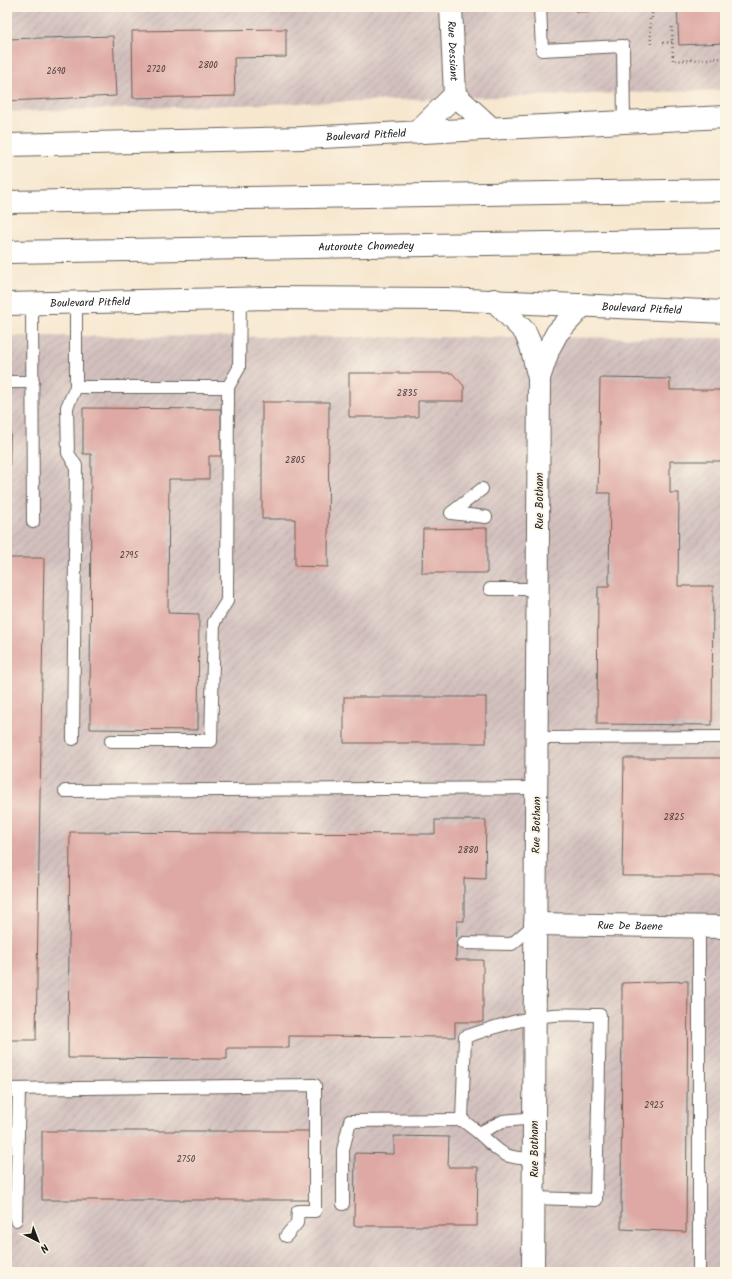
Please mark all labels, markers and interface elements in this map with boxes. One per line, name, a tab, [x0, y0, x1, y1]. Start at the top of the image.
street label: Rue Dessiant	[442, 20, 462, 82]
house number: 2800	[198, 58, 218, 73]
house number: 2720	[146, 62, 166, 77]
house number: 2690	[46, 64, 66, 79]
street label: Boulevard Pitfield	[325, 125, 407, 147]
street label: Autoroute Chomedey	[318, 237, 415, 257]
street label: Boulevard Pitfield	[50, 293, 131, 313]
street label: Boulevard Pitfield	[601, 298, 683, 320]
house number: 2835	[397, 386, 418, 401]
house number: 2805	[285, 453, 306, 468]
street label: Rue Botham	[531, 472, 549, 530]
house number: 2795	[120, 548, 139, 563]
street label: Rue Botham	[528, 796, 547, 854]
house number: 2825	[664, 810, 686, 825]
house number: 2880	[458, 843, 479, 858]
street label: Rue De Baene	[597, 917, 663, 936]
house number: 2925	[644, 1098, 665, 1113]
street label: Rue Botham	[526, 1120, 544, 1178]
house number: 2750	[177, 1152, 196, 1167]
north arrow	[18, 1221, 58, 1261]
text: N	[35, 1239, 53, 1257]

